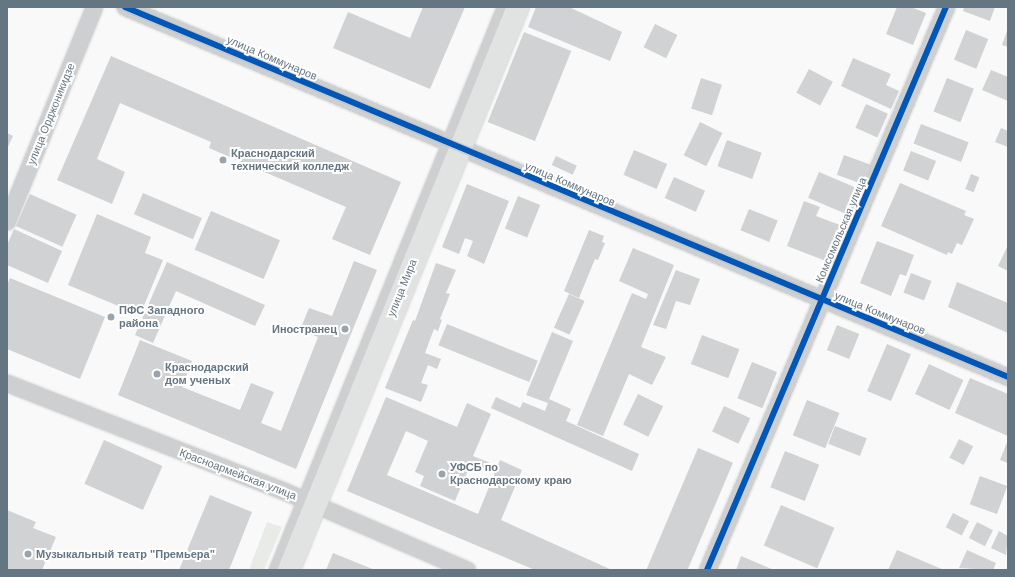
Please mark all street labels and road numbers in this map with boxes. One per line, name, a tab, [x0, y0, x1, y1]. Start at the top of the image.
street label: улица Коммунаров	[225, 33, 319, 83]
street label: улица Орджоникидзе	[25, 61, 77, 167]
street label: улица Коммунаров	[523, 159, 617, 209]
street label: Комсомольская улица	[813, 175, 869, 285]
street label: улица Мира	[384, 257, 420, 319]
street label: улица Коммунаров	[833, 289, 927, 337]
street label: Красноармейская улица	[178, 446, 298, 502]

